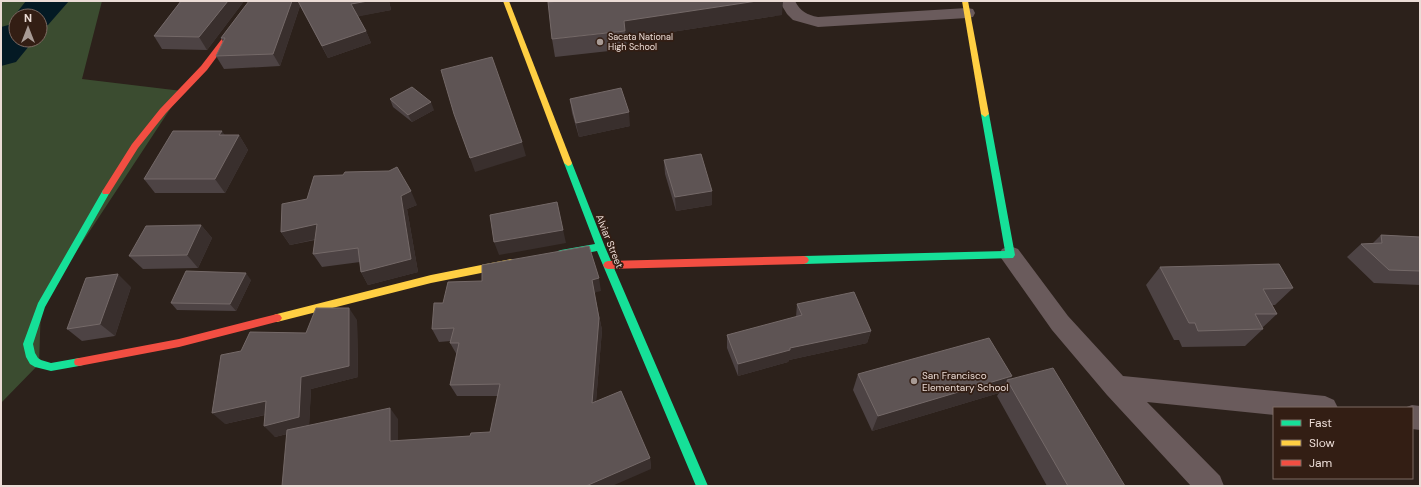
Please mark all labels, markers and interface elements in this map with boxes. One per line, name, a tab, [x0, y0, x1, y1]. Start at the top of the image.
north arrow	[8, 8, 48, 48]
text: N	[24, 11, 32, 25]
place label: Sacata National High School	[608, 31, 673, 53]
marker: Sacata National High School	[595, 37, 605, 47]
street label: Alviar Street	[593, 212, 626, 270]
place label: San Francisco Elementary School	[922, 369, 1009, 394]
marker: San Francisco Elementary School	[909, 376, 919, 386]
legend	[1273, 407, 1413, 479]
text: Fast	[1309, 415, 1332, 431]
text: Slow	[1309, 435, 1335, 451]
text: Jam	[1309, 455, 1332, 471]

